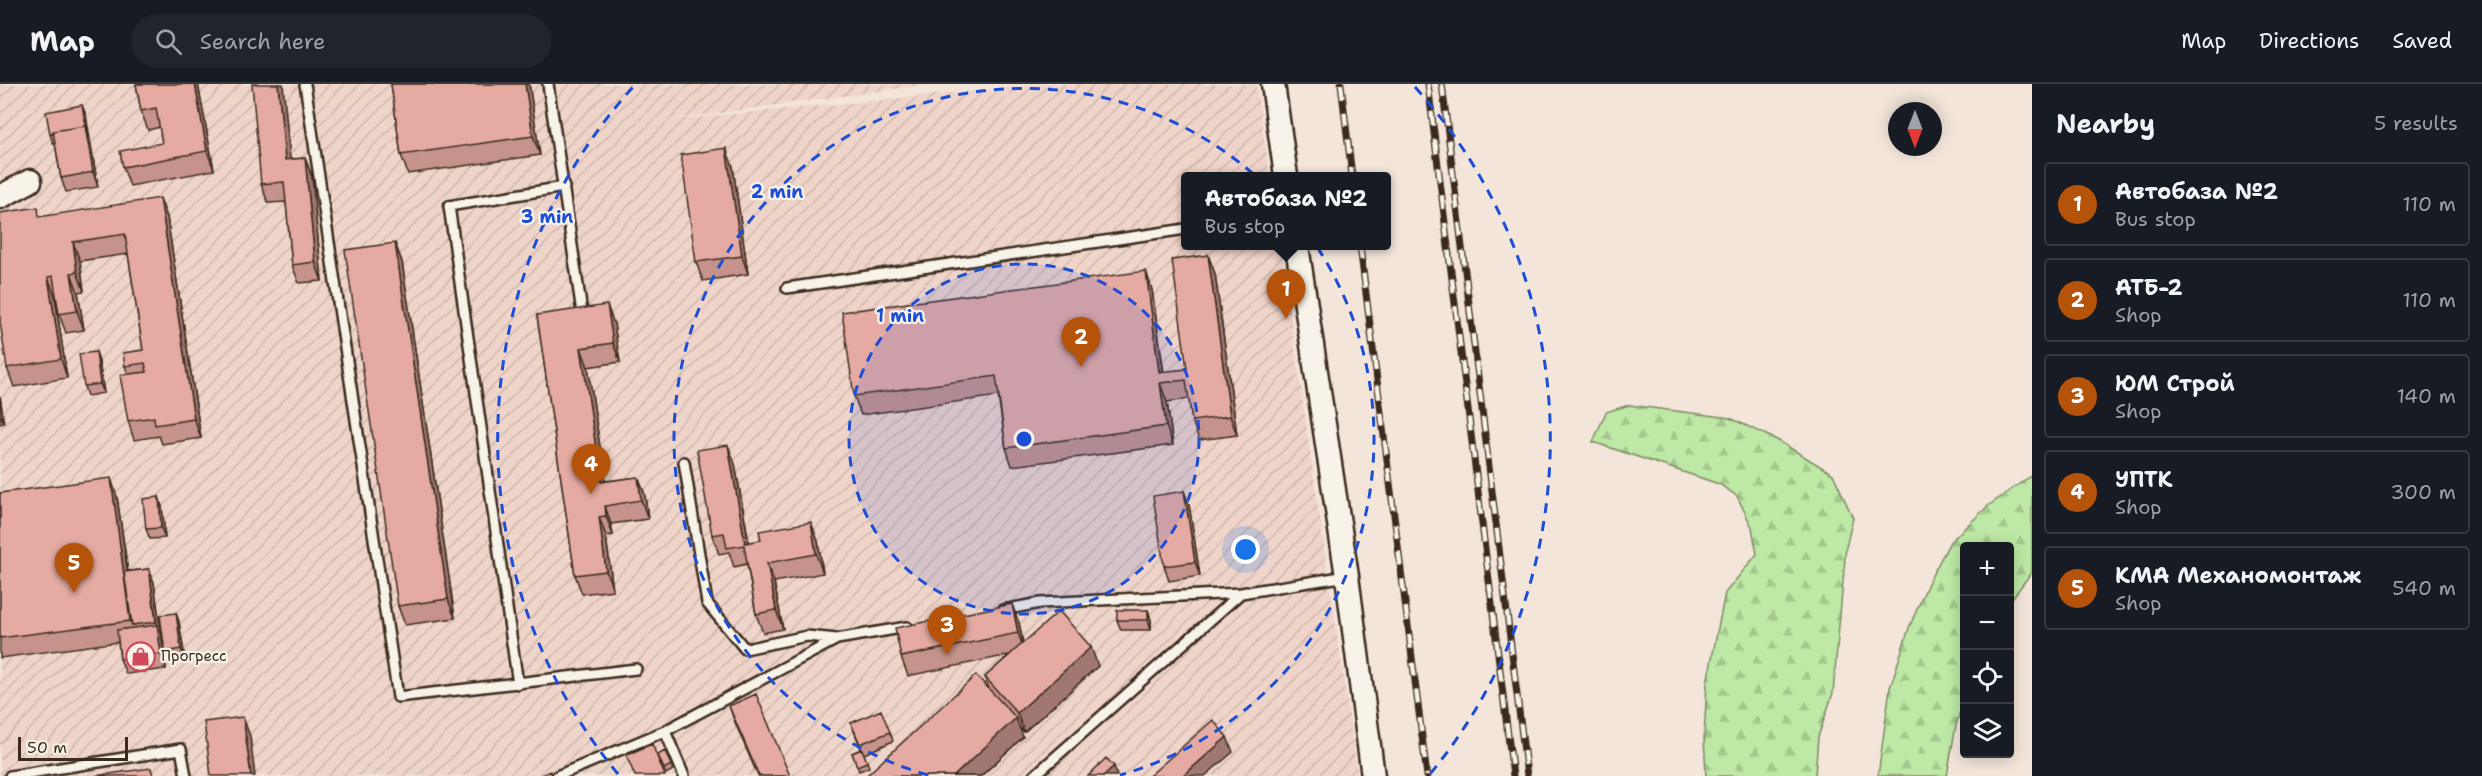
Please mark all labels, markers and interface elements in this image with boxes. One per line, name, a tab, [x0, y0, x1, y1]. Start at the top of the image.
search box	[131, 14, 551, 68]
text: Map	[30, 22, 95, 60]
icon: search	[152, 25, 185, 58]
text: Search here	[200, 27, 325, 56]
text: Map	[2181, 27, 2226, 55]
text: Directions	[2259, 27, 2359, 55]
text: Saved	[2392, 27, 2452, 55]
north arrow	[1888, 102, 1942, 156]
text: Nearby	[2056, 106, 2155, 141]
text: 5 results	[2374, 110, 2458, 136]
popup	[1181, 172, 1391, 250]
text: Автобаза №2	[2115, 177, 2278, 206]
text: 2 min	[751, 180, 803, 204]
text: Автобаза №2	[1204, 184, 1368, 213]
text: 1	[2073, 191, 2082, 217]
text: 110 m	[2402, 191, 2456, 217]
text: 3 min	[521, 205, 573, 229]
text: Bus stop	[2115, 206, 2196, 232]
text: Bus stop	[1204, 213, 1285, 239]
pin: 1	[1266, 270, 1306, 319]
text: АТБ-2	[2115, 273, 2183, 302]
text: 2	[2071, 287, 2085, 313]
text: 110 m	[2402, 287, 2456, 313]
text: Shop	[2115, 302, 2162, 328]
text: 1 min	[876, 304, 924, 328]
pin: 2	[1062, 318, 1100, 367]
text: ЮМ Строй	[2115, 369, 2235, 398]
text: 3	[2071, 383, 2085, 409]
text: 140 m	[2397, 383, 2456, 409]
text: Shop	[2115, 398, 2162, 424]
centre of rings	[1014, 429, 1034, 449]
pin: 4	[572, 444, 610, 494]
text: УПТК	[2115, 465, 2172, 494]
text: 4	[2071, 479, 2085, 505]
text: 300 m	[2390, 479, 2456, 505]
text: Shop	[2115, 494, 2162, 520]
your location	[1231, 535, 1260, 564]
map controls	[1960, 542, 2014, 758]
button: +	[1960, 542, 2014, 596]
pin: 5	[54, 544, 94, 593]
text: КМА Механомонтаж	[2115, 561, 2361, 590]
text: 5	[2071, 575, 2084, 601]
text: 540 m	[2392, 575, 2456, 601]
text: Shop	[2115, 590, 2162, 616]
button: −	[1960, 596, 2014, 650]
pin: 3	[928, 606, 966, 655]
shop icon: Прогресс	[124, 640, 156, 672]
place label: Прогресс	[161, 646, 227, 666]
button: locate	[1960, 650, 2014, 704]
button: layers	[1960, 704, 2014, 758]
scale bar	[18, 734, 128, 762]
text: 50 m	[27, 737, 67, 758]

